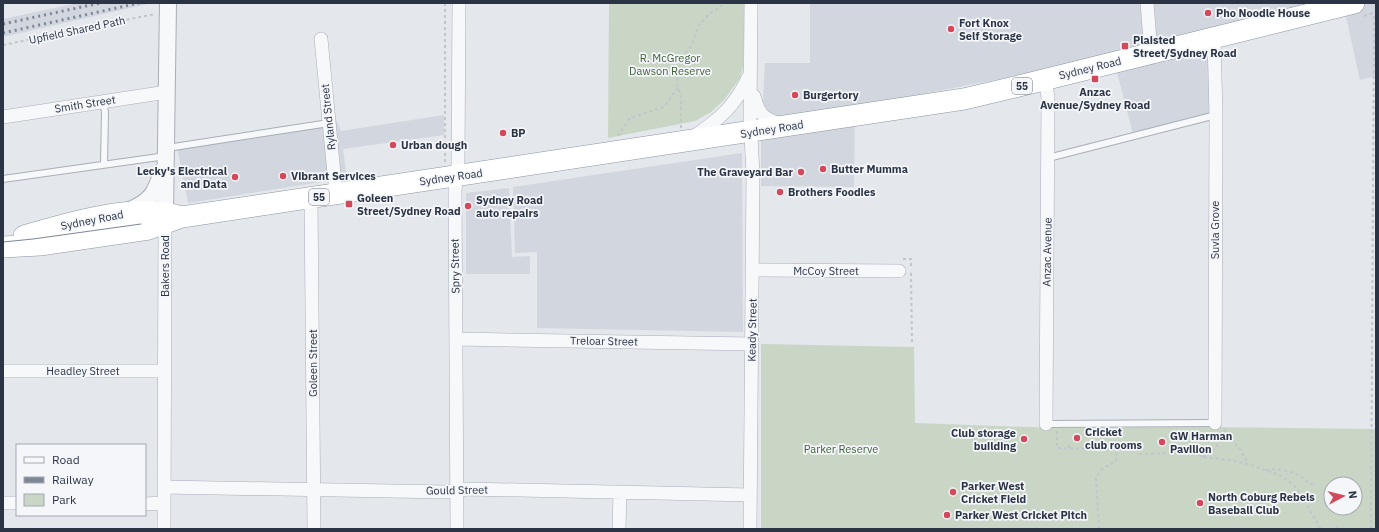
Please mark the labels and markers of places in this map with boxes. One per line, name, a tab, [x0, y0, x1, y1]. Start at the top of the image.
place label: Pho Noodle House	[1216, 6, 1310, 20]
marker: Pho Noodle House	[1203, 8, 1213, 18]
place label: Fort Knox Self Storage	[959, 16, 1022, 43]
marker: Fort Knox Self Storage	[946, 24, 956, 34]
place label: Plaisted Street/Sydney Road	[1133, 33, 1237, 60]
marker: Plaisted Street/Sydney Road	[1120, 41, 1130, 51]
marker: Anzac Avenue/Sydney Road	[1090, 74, 1100, 84]
place label: Anzac Avenue/Sydney Road	[1040, 85, 1150, 112]
place label: Burgertory	[803, 88, 859, 102]
marker: Burgertory	[790, 90, 800, 100]
place label: BP	[511, 126, 526, 140]
marker: BP	[498, 128, 508, 138]
place label: Urban dough	[401, 138, 467, 152]
marker: Urban dough	[388, 140, 398, 150]
place label: Butter Mumma	[831, 162, 908, 176]
place label: Lecky's Electrical and Data	[137, 164, 228, 191]
marker: Butter Mumma	[818, 164, 828, 174]
place label: The Graveyard Bar	[697, 165, 794, 179]
marker: The Graveyard Bar	[796, 167, 806, 177]
place label: Vibrant Services	[291, 169, 376, 183]
marker: Vibrant Services	[278, 171, 288, 181]
marker: Lecky's Electrical and Data	[230, 172, 240, 182]
place label: Brothers Foodies	[788, 185, 876, 199]
marker: Brothers Foodies	[775, 187, 785, 197]
place label: Goleen Street/Sydney Road	[357, 191, 461, 218]
place label: Sydney Road auto repairs	[476, 193, 543, 220]
marker: Goleen Street/Sydney Road	[344, 199, 354, 209]
marker: Sydney Road auto repairs	[463, 201, 473, 211]
place label: Cricket club rooms	[1085, 425, 1142, 452]
place label: Club storage building	[951, 426, 1017, 453]
place label: GW Harman Pavilion	[1170, 429, 1232, 456]
marker: Cricket club rooms	[1072, 433, 1082, 443]
marker: Club storage building	[1019, 434, 1029, 444]
marker: GW Harman Pavilion	[1157, 437, 1167, 447]
place label: Parker West Cricket Field	[961, 479, 1026, 506]
marker: Parker West Cricket Field	[948, 487, 958, 497]
place label: North Coburg Rebels Baseball Club	[1208, 490, 1315, 517]
marker: North Coburg Rebels Baseball Club	[1195, 498, 1205, 508]
place label: Parker West Cricket Pitch	[955, 508, 1087, 522]
marker: Parker West Cricket Pitch	[942, 510, 952, 520]

